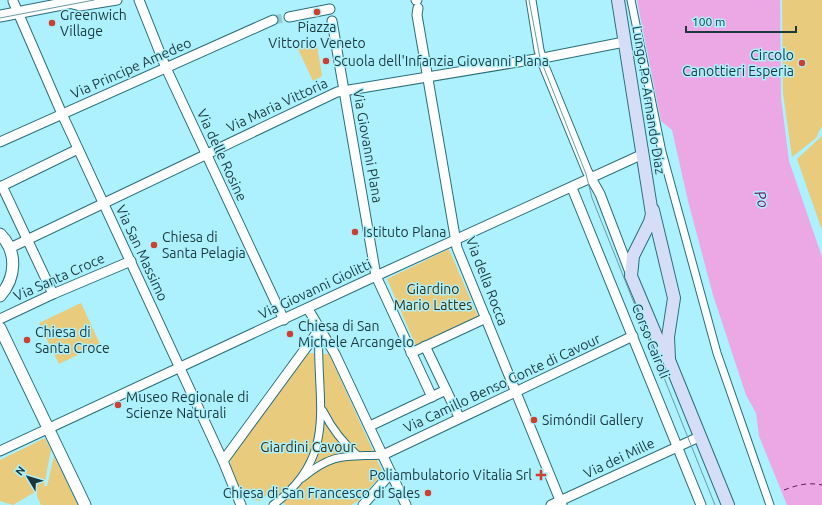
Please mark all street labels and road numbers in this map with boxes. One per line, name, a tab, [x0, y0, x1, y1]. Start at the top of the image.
street label: Lungo Po Armando Diaz	[629, 24, 669, 176]
street label: Via Principe Amedeo	[68, 34, 194, 102]
street label: Via Maria Vittoria	[224, 75, 330, 135]
street label: Via Giovanni Plana	[350, 88, 386, 204]
street label: Via delle Rosine	[194, 107, 250, 203]
street label: Via San Massimo	[113, 202, 171, 304]
street label: Via della Rocca	[463, 234, 511, 328]
street label: Via Santa Croce	[11, 250, 107, 304]
street label: Via Giovanni Giolitti	[256, 256, 374, 322]
street label: Corso Cairoli	[629, 301, 673, 381]
street label: Via Camillo Benso Conte di Cavour	[401, 330, 604, 436]
street label: Via dei Mille	[581, 435, 657, 481]

